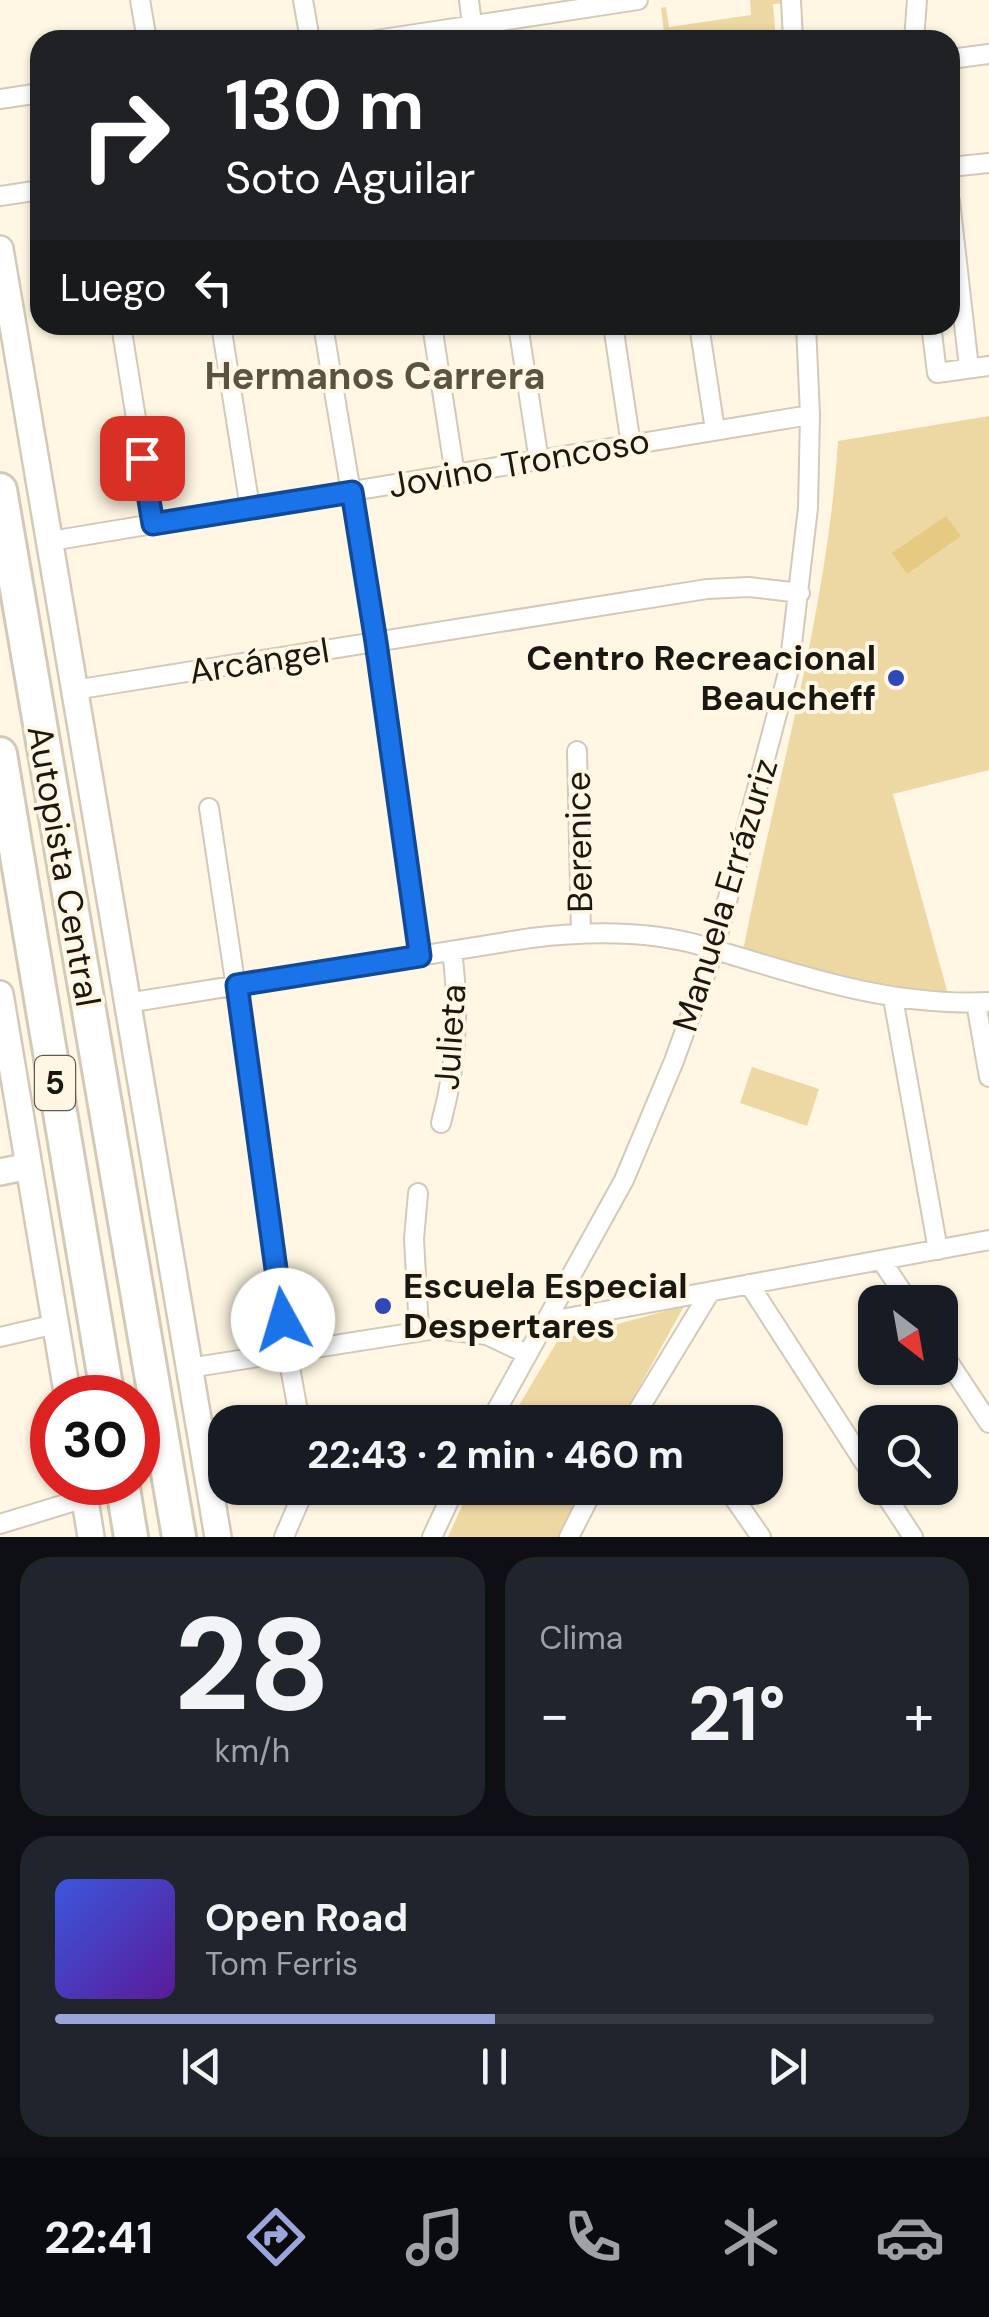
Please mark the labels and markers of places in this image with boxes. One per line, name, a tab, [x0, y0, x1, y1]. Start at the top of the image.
pin	[100, 416, 185, 501]
place label: Centro Recreacional Beaucheff	[526, 635, 876, 721]
marker: Centro Recreacional Beaucheff	[885, 667, 907, 689]
place label: Escuela Especial Despertares	[403, 1263, 688, 1349]
marker: Escuela Especial Despertares	[372, 1295, 394, 1317]

